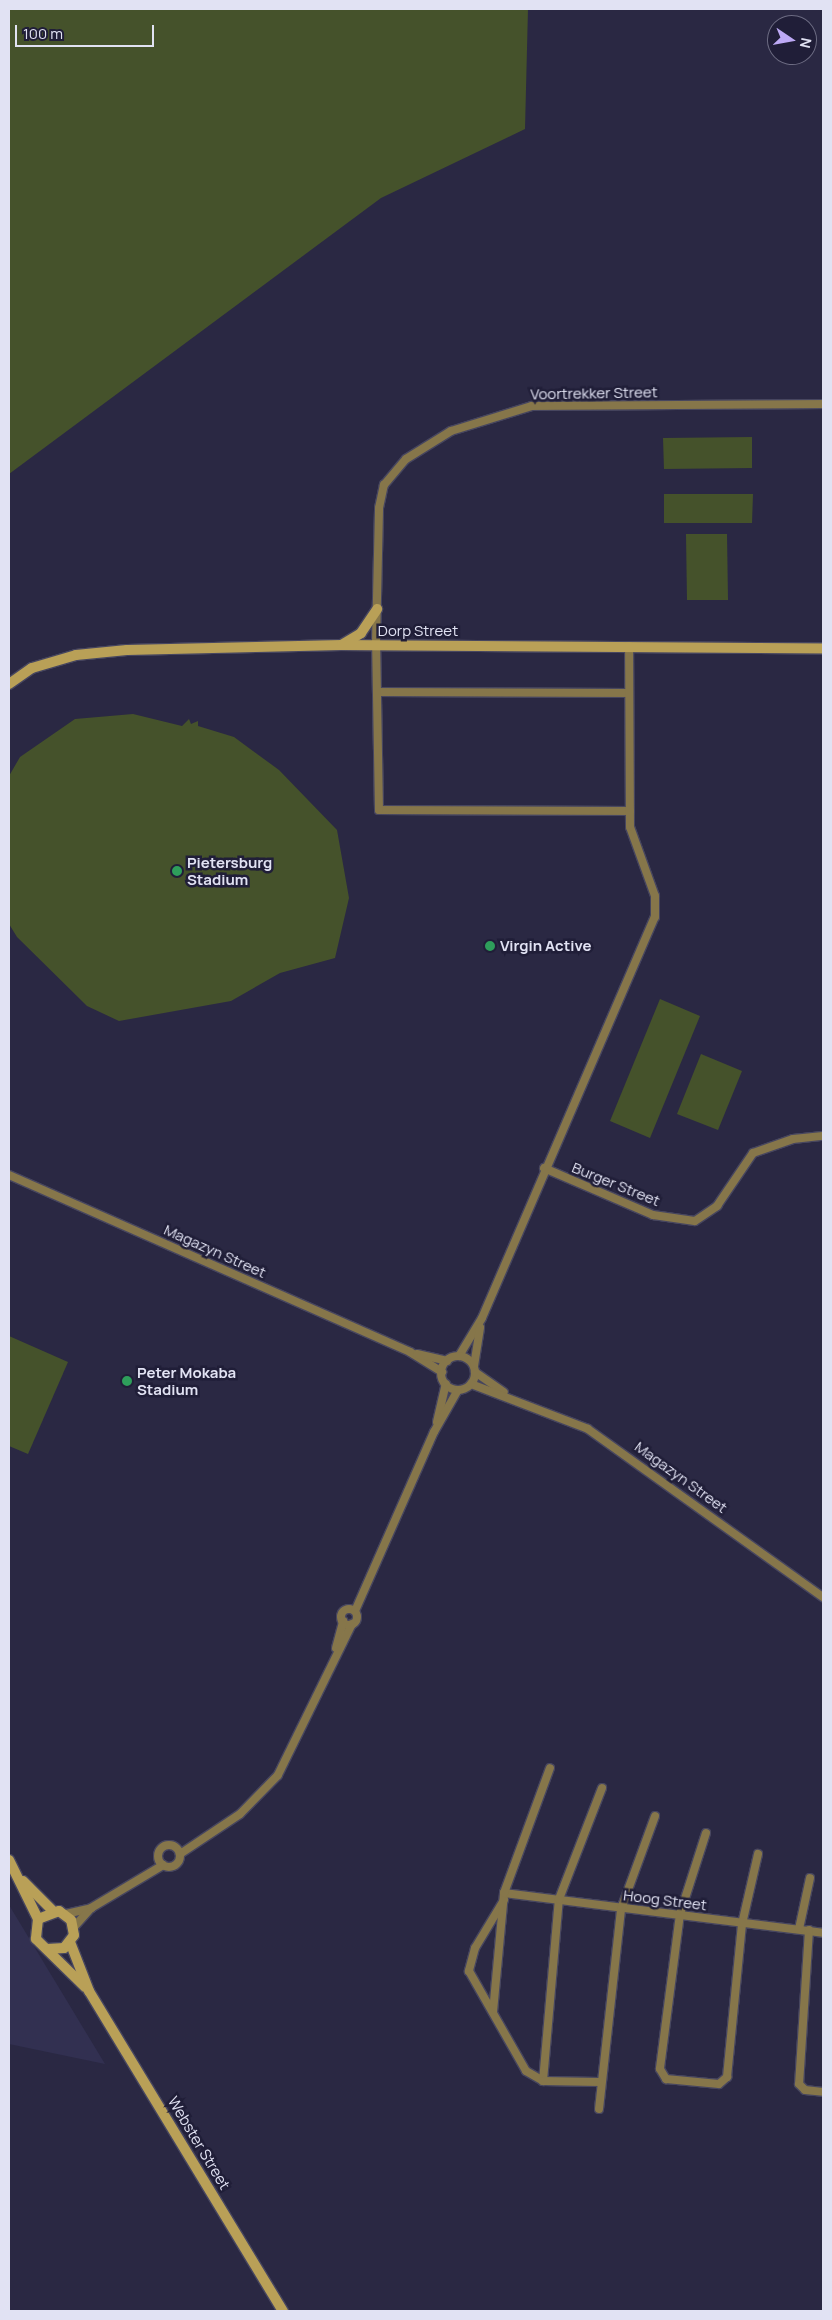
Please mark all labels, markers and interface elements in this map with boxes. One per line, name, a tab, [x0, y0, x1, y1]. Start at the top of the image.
scale bar	[18, 15, 156, 47]
north arrow	[767, 15, 817, 65]
text: 100 m	[23, 23, 63, 44]
text: N	[796, 36, 817, 50]
street label: Voortrekker Street	[530, 383, 658, 403]
street label: Dorp Street	[378, 622, 458, 640]
place label: Pietersburg Stadium	[187, 853, 272, 888]
marker: Pietersburg Stadium	[171, 865, 183, 877]
place label: Virgin Active	[500, 937, 591, 955]
marker: Virgin Active	[484, 940, 496, 952]
street label: Burger Street	[569, 1158, 663, 1210]
street label: Magazyn Street	[161, 1220, 269, 1282]
place label: Peter Mokaba Stadium	[137, 1363, 236, 1398]
marker: Peter Mokaba Stadium	[121, 1375, 133, 1387]
street label: Magazyn Street	[631, 1437, 731, 1517]
street label: Hoog Street	[622, 1886, 708, 1914]
street label: Webster Street	[164, 2093, 234, 2193]

